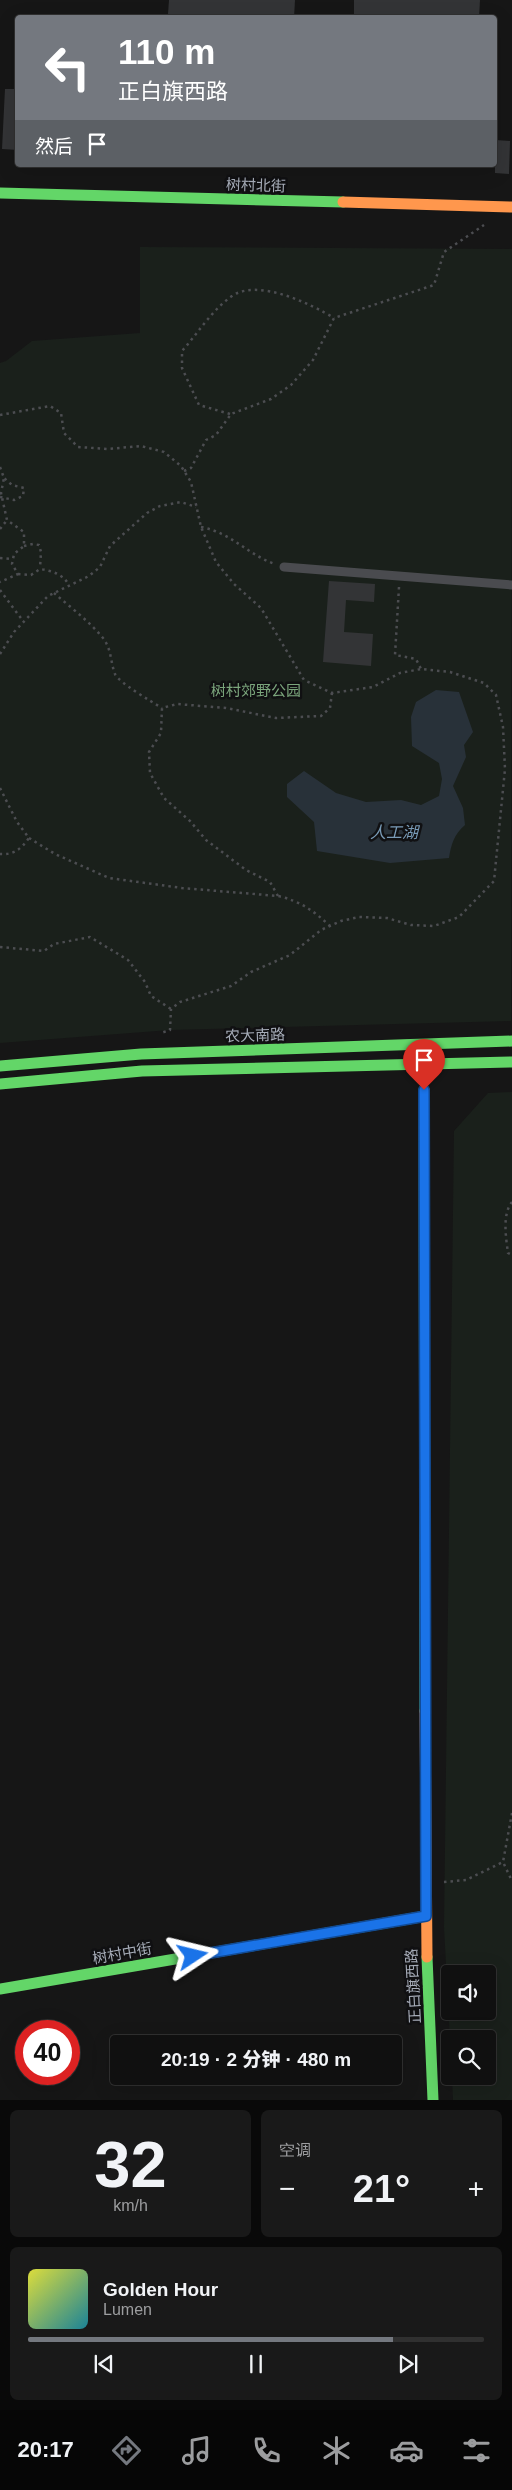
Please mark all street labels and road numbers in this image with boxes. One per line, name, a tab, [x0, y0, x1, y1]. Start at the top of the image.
street label: 树村北街	[226, 175, 286, 195]
street label: 农大南路	[225, 1025, 285, 1045]
street label: 树村中街	[91, 1939, 153, 1967]
street label: 正白旗西路	[403, 1948, 423, 2024]

